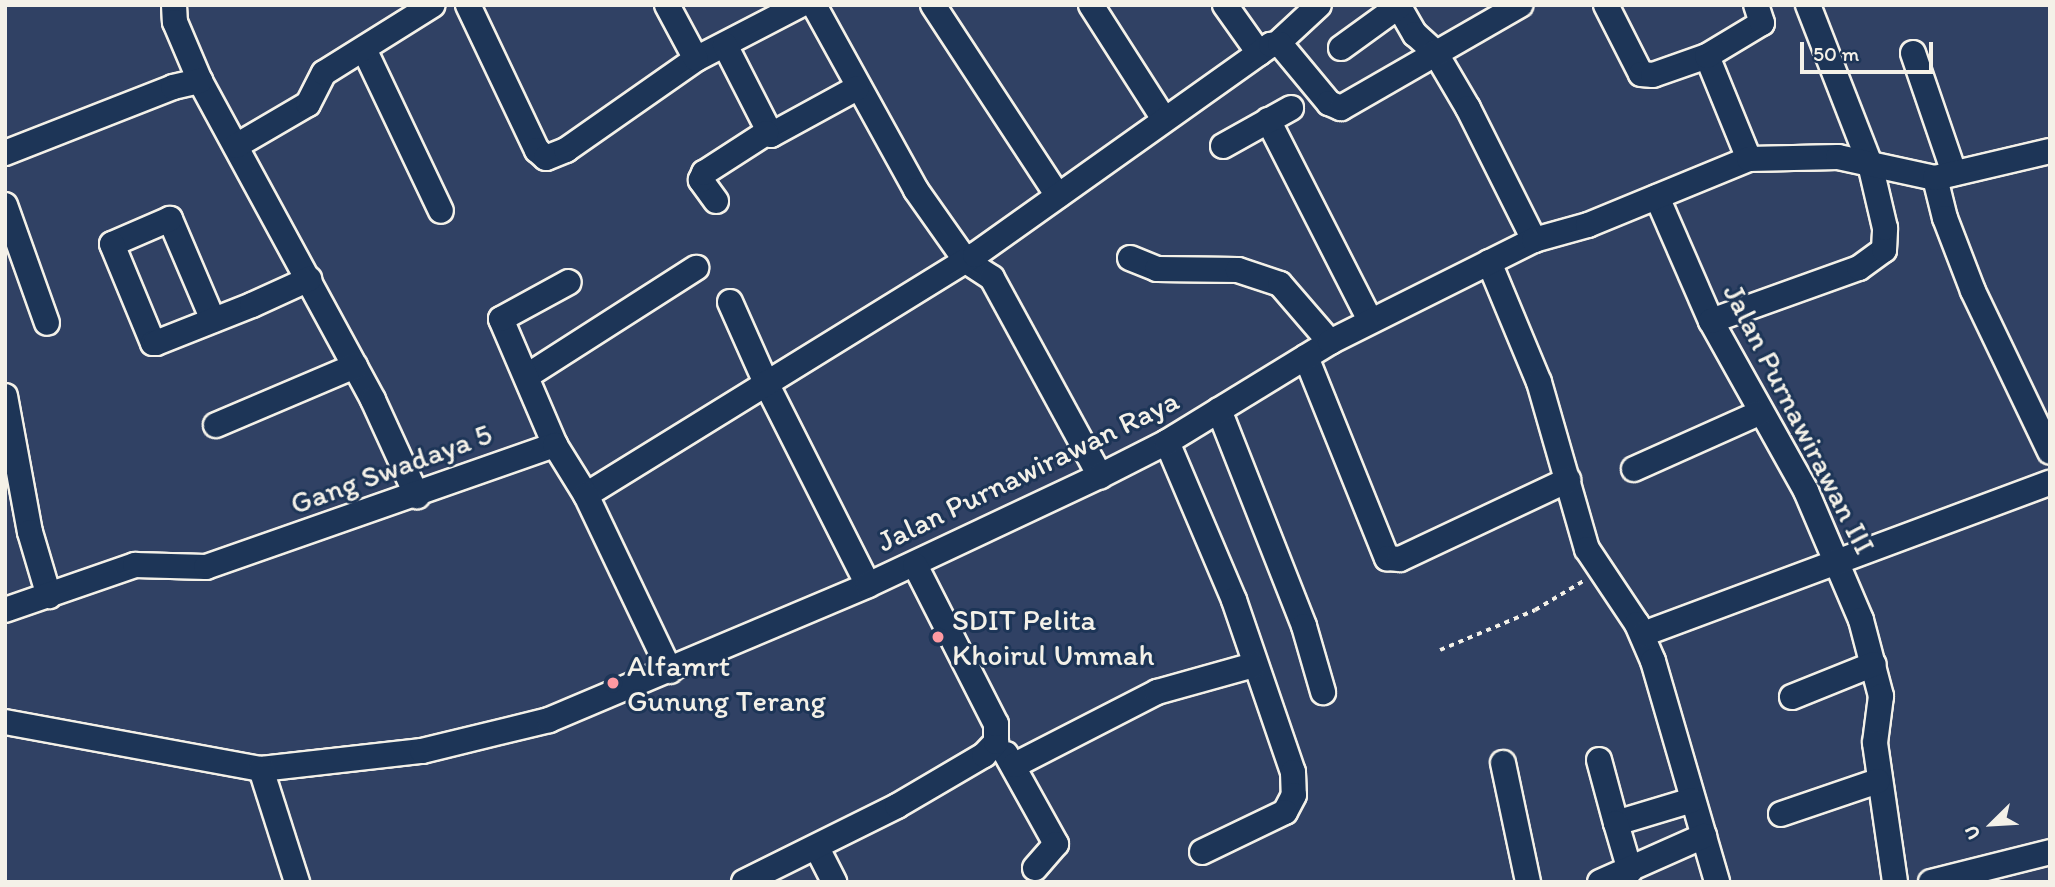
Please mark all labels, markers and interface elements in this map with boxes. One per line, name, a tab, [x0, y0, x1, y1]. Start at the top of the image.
scale bar	[1803, 28, 1936, 72]
text: 50 m	[1813, 41, 1859, 66]
street label: Jalan Purnawirawan III	[1716, 279, 1882, 559]
street label: Jalan Purnawirawan Raya	[872, 383, 1184, 559]
street label: Gang Swadaya 5	[286, 416, 496, 522]
place label: SDIT Pelita Khoirul Ummah	[952, 602, 1154, 672]
marker: SDIT Pelita Khoirul Ummah	[930, 629, 946, 645]
place label: Alfamrt Gunung Terang	[627, 648, 822, 718]
marker: Alfamrt Gunung Terang	[605, 675, 621, 691]
north arrow	[1957, 789, 2027, 859]
text: U	[1959, 822, 1985, 843]

